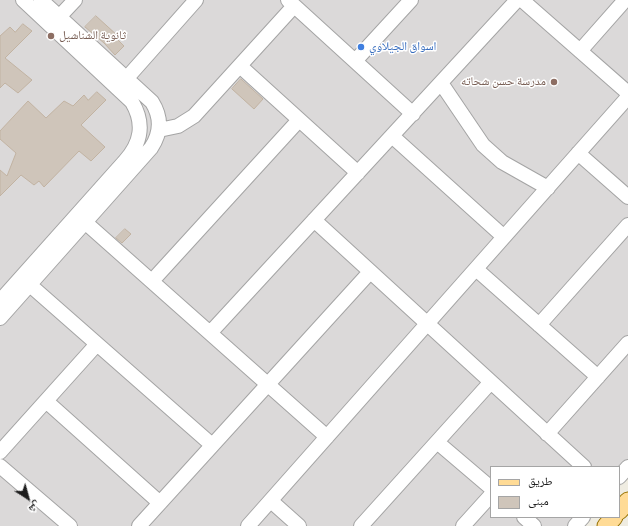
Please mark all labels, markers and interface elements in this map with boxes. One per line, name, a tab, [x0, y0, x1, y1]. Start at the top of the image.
place label: ثانوية الشناشيل	[59, 29, 126, 43]
marker: ثانوية الشناشيل	[46, 31, 56, 41]
place label: اسواق الجيلاوي	[369, 40, 436, 54]
marker: اسواق الجيلاوي	[356, 42, 366, 52]
place label: مدرسة حسن شحاته	[461, 75, 546, 89]
marker: مدرسة حسن شحاته	[549, 77, 559, 87]
legend	[490, 466, 620, 518]
text: طريق	[528, 472, 553, 489]
north arrow	[8, 478, 48, 518]
text: مبنى	[528, 492, 549, 509]
text: ش	[26, 498, 45, 517]

